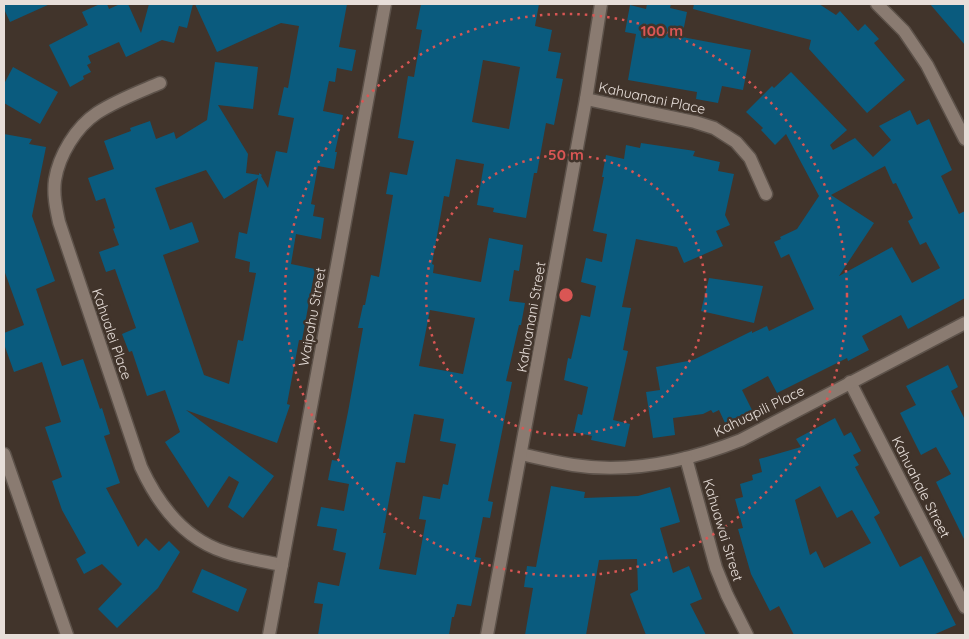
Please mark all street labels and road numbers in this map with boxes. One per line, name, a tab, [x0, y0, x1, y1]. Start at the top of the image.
street label: Kahuanani Place	[597, 78, 707, 118]
street label: Kahuanani Street	[512, 260, 550, 374]
street label: Waipahu Street	[294, 266, 330, 368]
street label: Kahualei Place	[88, 286, 136, 382]
street label: Kahuapili Place	[711, 381, 808, 441]
street label: Kahuahale Street	[888, 433, 955, 541]
street label: Kahuawai Street	[699, 476, 747, 584]

